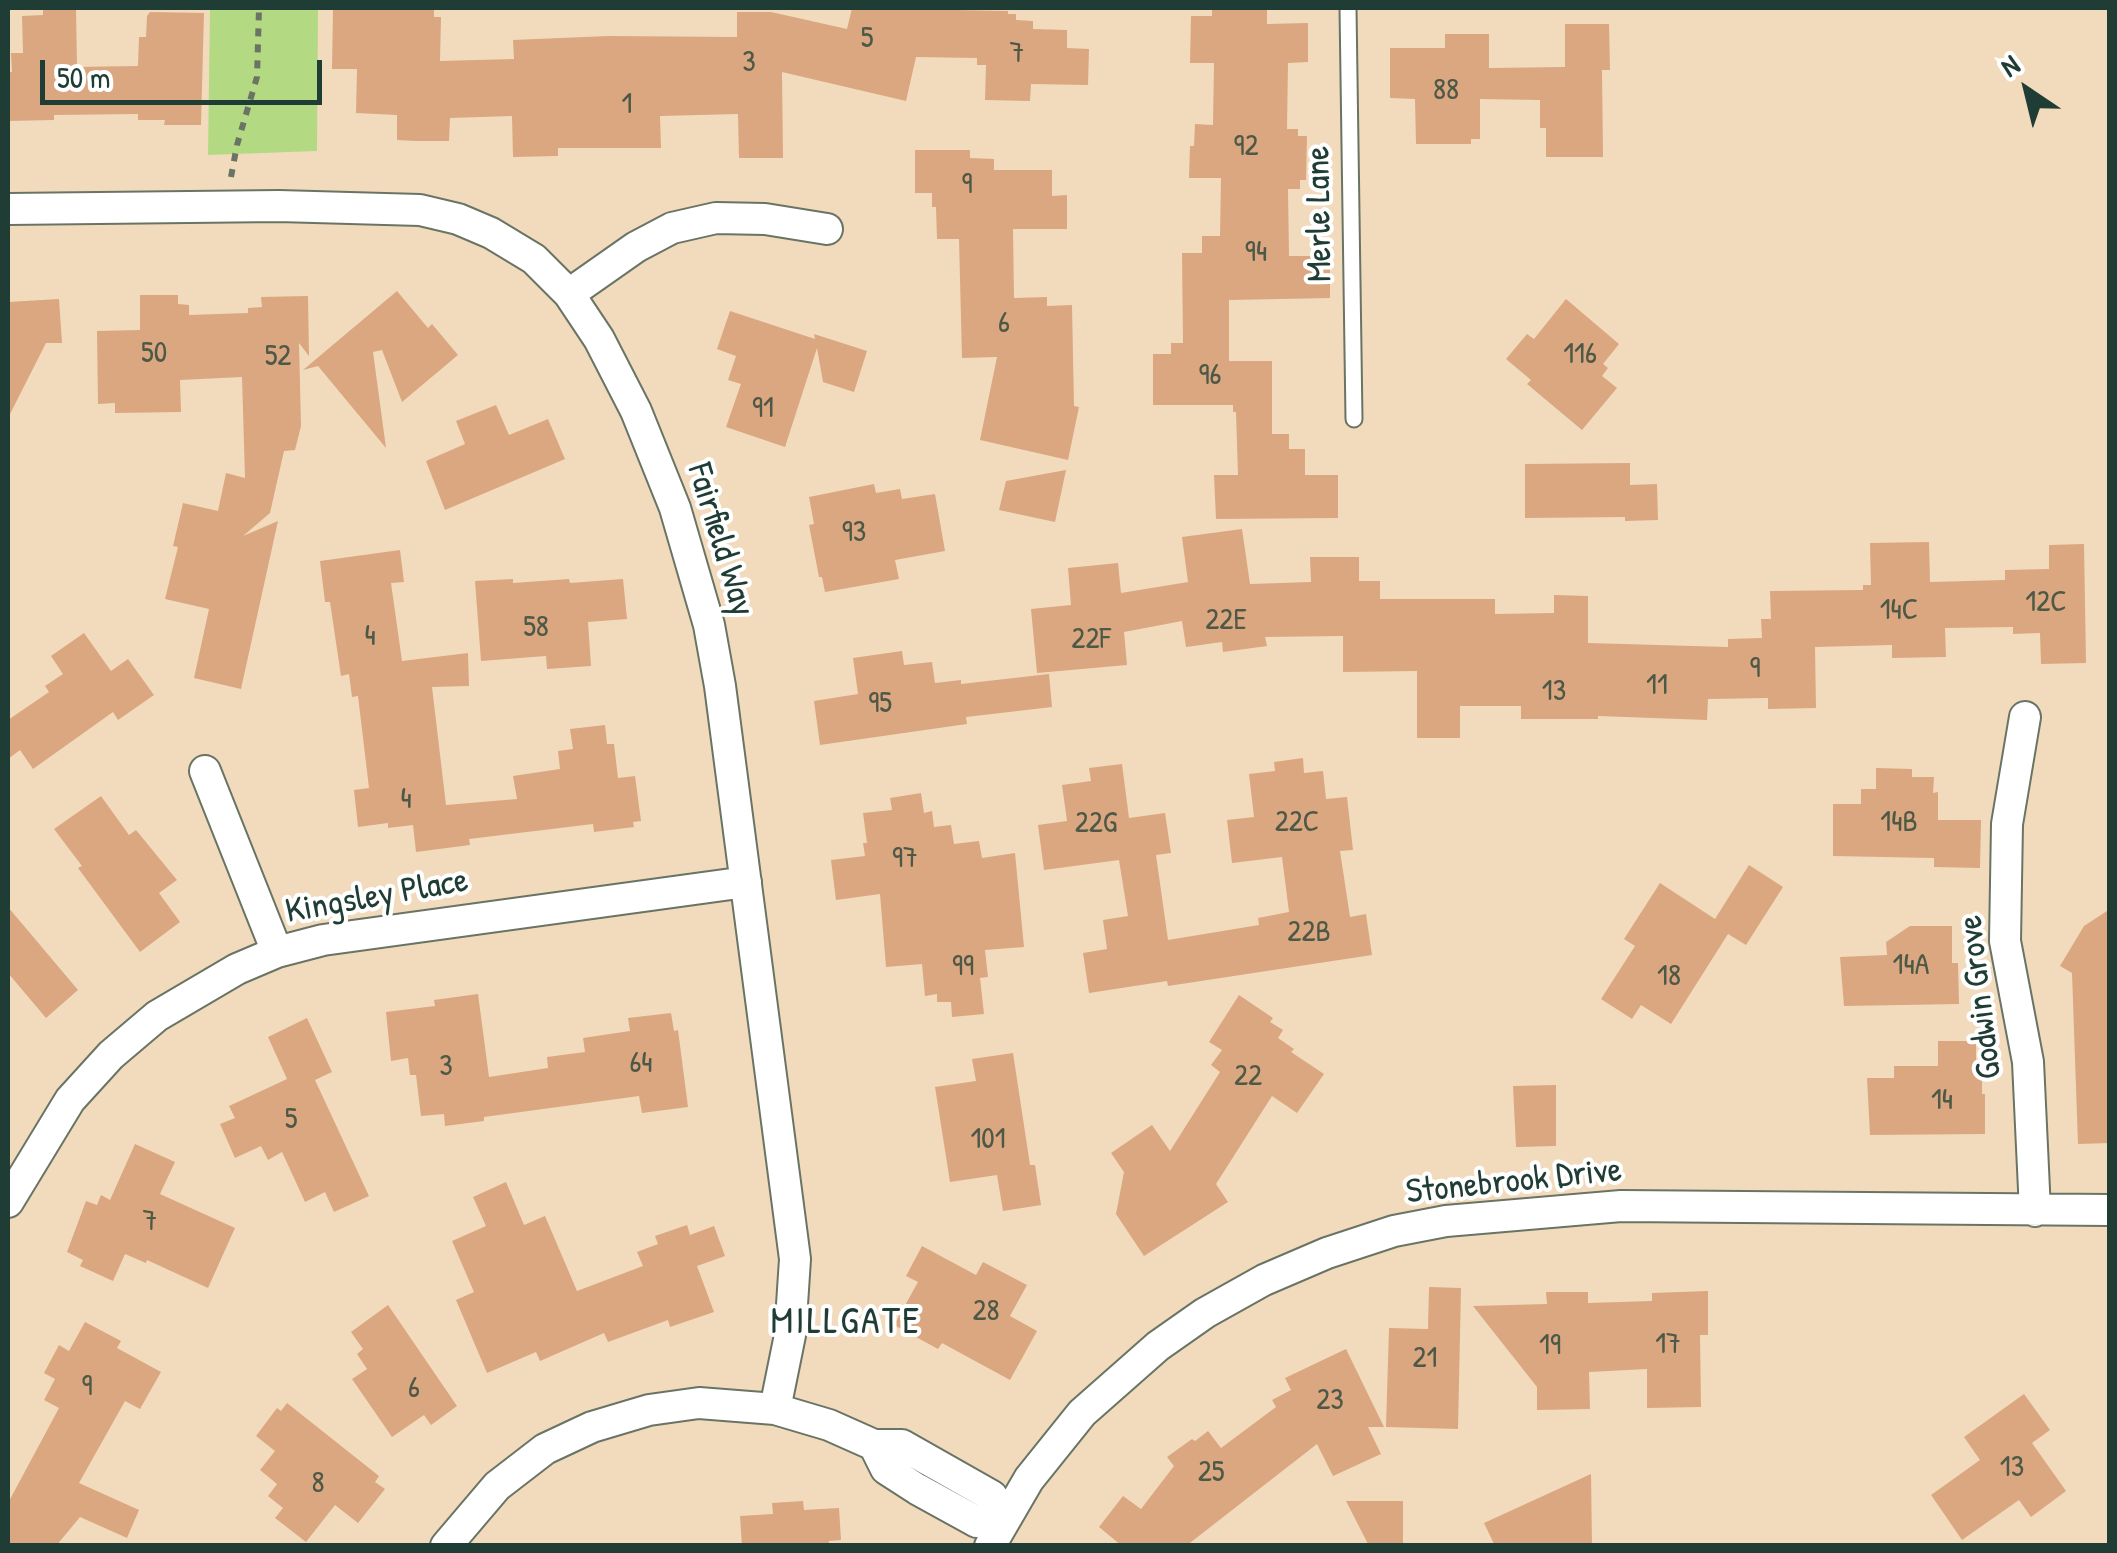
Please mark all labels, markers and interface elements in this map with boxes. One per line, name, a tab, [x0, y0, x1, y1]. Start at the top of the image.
house number: 5	[861, 21, 873, 57]
house number: 7	[1010, 36, 1024, 72]
scale bar	[45, 40, 328, 102]
north arrow	[1977, 40, 2077, 140]
house number: 3	[742, 45, 756, 81]
text: N	[1993, 46, 2027, 85]
text: 50 m	[57, 57, 110, 97]
house number: 88	[1433, 73, 1459, 109]
house number: 1	[622, 87, 632, 123]
house number: 92	[1233, 129, 1259, 165]
street label: Merle Lane	[1298, 146, 1342, 282]
house number: 9	[961, 167, 973, 203]
house number: 94	[1245, 235, 1267, 271]
house number: 6	[998, 306, 1010, 342]
house number: 50	[141, 336, 167, 372]
house number: 116	[1563, 337, 1597, 373]
house number: 52	[265, 339, 291, 375]
house number: 96	[1199, 358, 1221, 394]
house number: 91	[752, 391, 774, 427]
street label: Fairfield Way	[677, 459, 763, 621]
house number: 93	[842, 515, 866, 551]
house number: 12C	[2025, 585, 2067, 621]
house number: 14C	[1880, 593, 1918, 629]
house number: 22E	[1205, 603, 1247, 639]
house number: 58	[523, 610, 549, 646]
house number: 4	[364, 619, 376, 655]
house number: 22F	[1071, 622, 1111, 658]
house number: 9	[1749, 651, 1761, 687]
house number: 11	[1646, 668, 1668, 704]
house number: 13	[1542, 674, 1566, 710]
house number: 95	[868, 686, 892, 722]
house number: 4	[400, 782, 412, 818]
house number: 22C	[1275, 805, 1319, 841]
house number: 14B	[1880, 805, 1918, 841]
house number: 22G	[1075, 806, 1117, 842]
house number: 97	[892, 841, 918, 877]
street label: Kingsley Place	[283, 860, 471, 934]
street label: Godwin Grove	[1950, 913, 2012, 1081]
house number: 22B	[1287, 915, 1331, 951]
house number: 14A	[1893, 948, 1929, 984]
house number: 99	[952, 949, 974, 985]
house number: 18	[1657, 959, 1681, 995]
house number: 64	[629, 1046, 653, 1082]
house number: 3	[439, 1049, 453, 1085]
house number: 22	[1234, 1059, 1262, 1095]
house number: 14	[1931, 1083, 1953, 1119]
house number: 5	[285, 1102, 297, 1138]
house number: 101	[970, 1122, 1006, 1158]
street label: Stonebrook Drive	[1404, 1150, 1624, 1214]
house number: 7	[143, 1204, 157, 1240]
house number: 28	[972, 1294, 1000, 1330]
district label: MILLGATE	[770, 1300, 922, 1346]
house number: 17	[1655, 1327, 1681, 1363]
house number: 19	[1539, 1328, 1561, 1364]
house number: 21	[1413, 1341, 1437, 1377]
house number: 9	[81, 1369, 93, 1405]
house number: 6	[408, 1371, 420, 1407]
house number: 23	[1316, 1383, 1344, 1419]
house number: 13	[2000, 1450, 2024, 1486]
house number: 25	[1198, 1455, 1224, 1491]
house number: 8	[312, 1466, 324, 1502]

